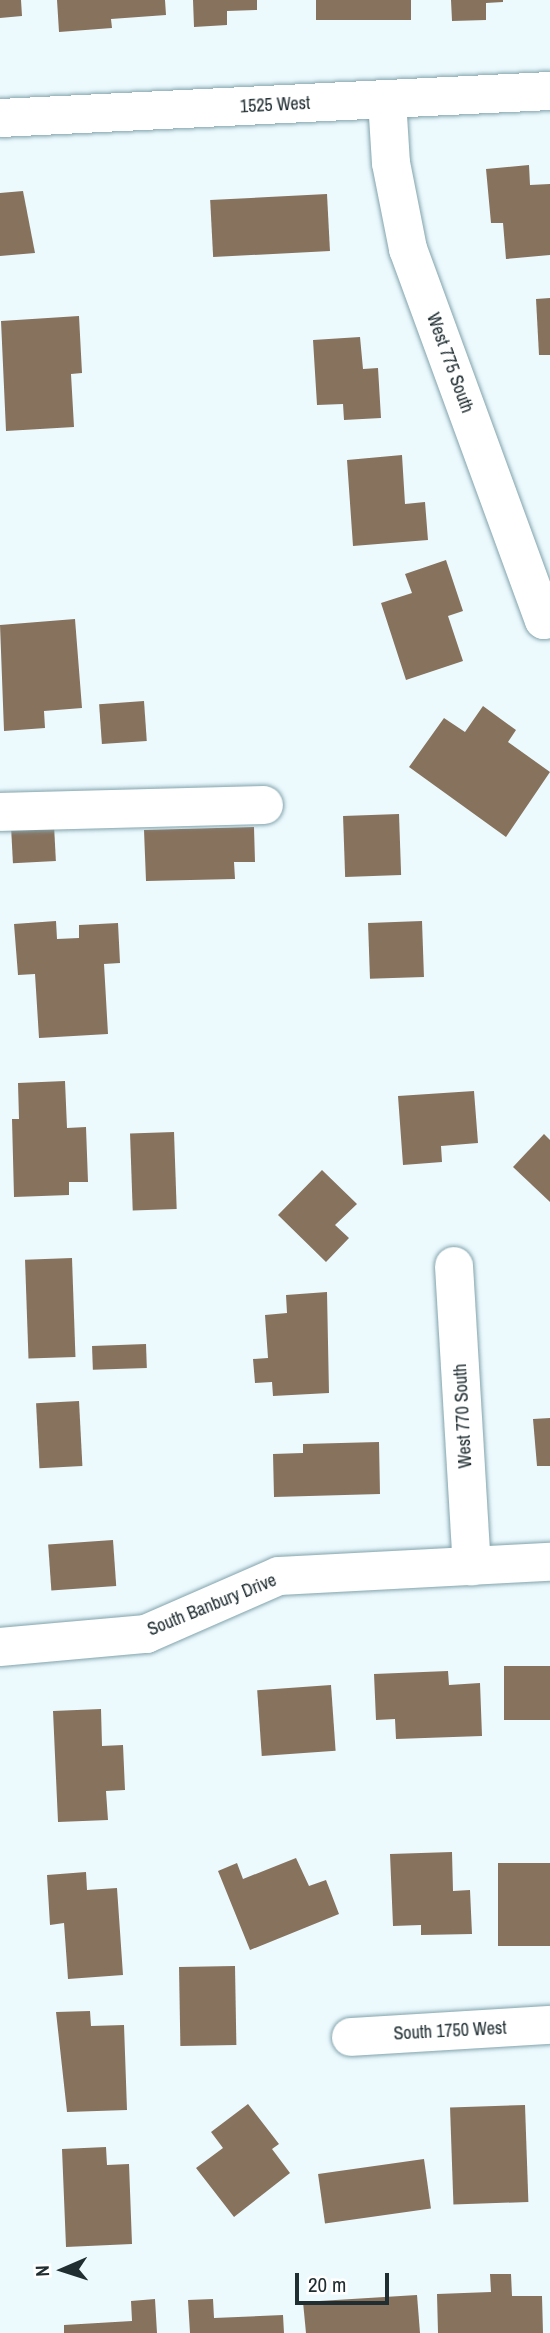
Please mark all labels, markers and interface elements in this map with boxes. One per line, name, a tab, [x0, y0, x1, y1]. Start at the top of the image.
street label: 1525 West	[239, 92, 311, 118]
street label: West 775 South	[422, 310, 478, 416]
street label: West 770 South	[449, 1363, 477, 1469]
street label: South Banbury Drive	[144, 1569, 280, 1641]
street label: South 1750 West	[393, 2017, 507, 2045]
north arrow	[28, 2235, 98, 2305]
scale bar	[298, 2260, 392, 2304]
text: N	[29, 2265, 55, 2277]
text: 20 m	[308, 2270, 346, 2299]

